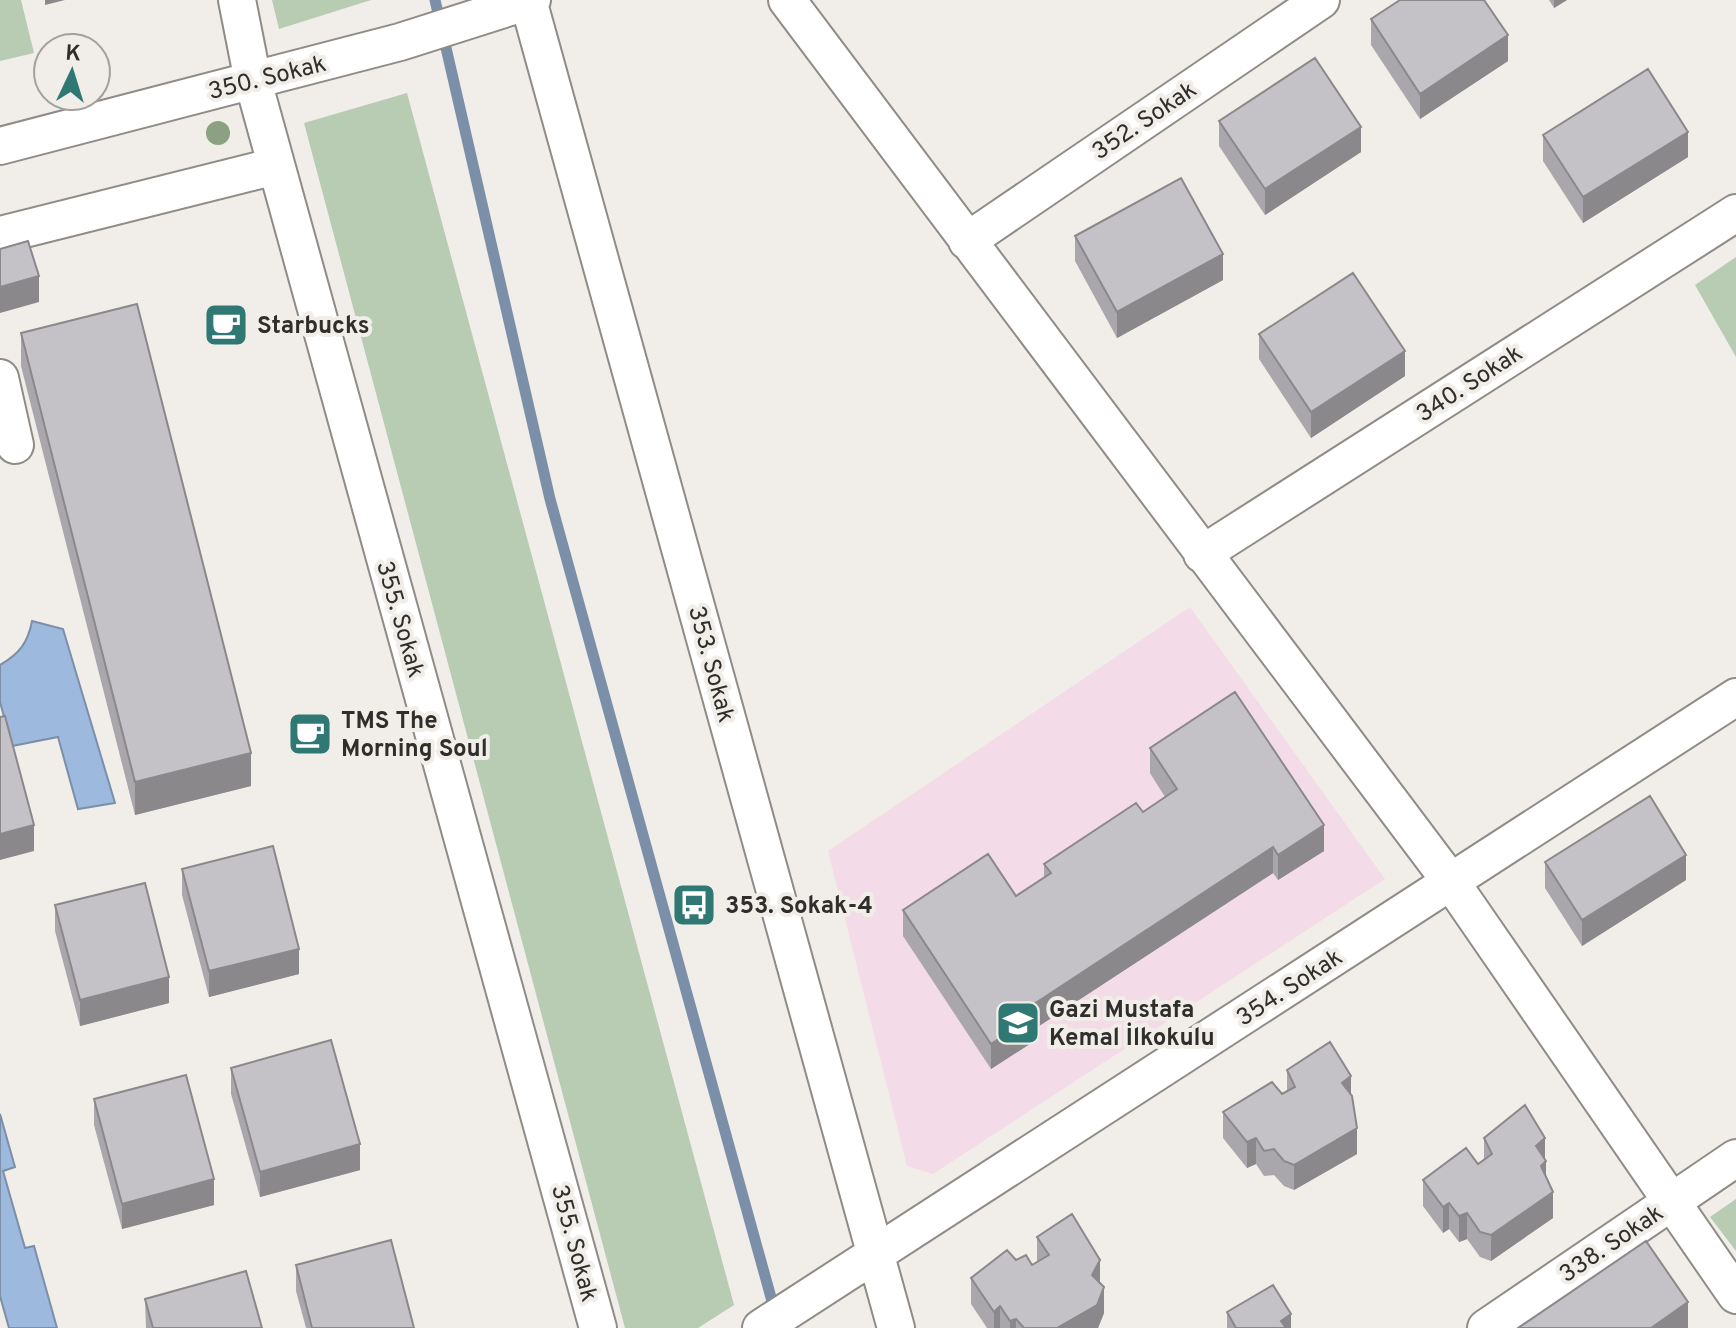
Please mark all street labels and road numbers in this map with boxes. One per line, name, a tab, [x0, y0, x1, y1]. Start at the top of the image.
street label: 350. Sokak	[205, 50, 330, 108]
street label: 352. Sokak	[1087, 76, 1203, 168]
street label: 340. Sokak	[1411, 339, 1529, 430]
street label: 355. Sokak	[368, 558, 430, 681]
street label: 353. Sokak	[680, 603, 740, 726]
street label: 354. Sokak	[1231, 943, 1349, 1034]
street label: 355. Sokak	[543, 1182, 603, 1305]
street label: 338. Sokak	[1554, 1199, 1670, 1290]

